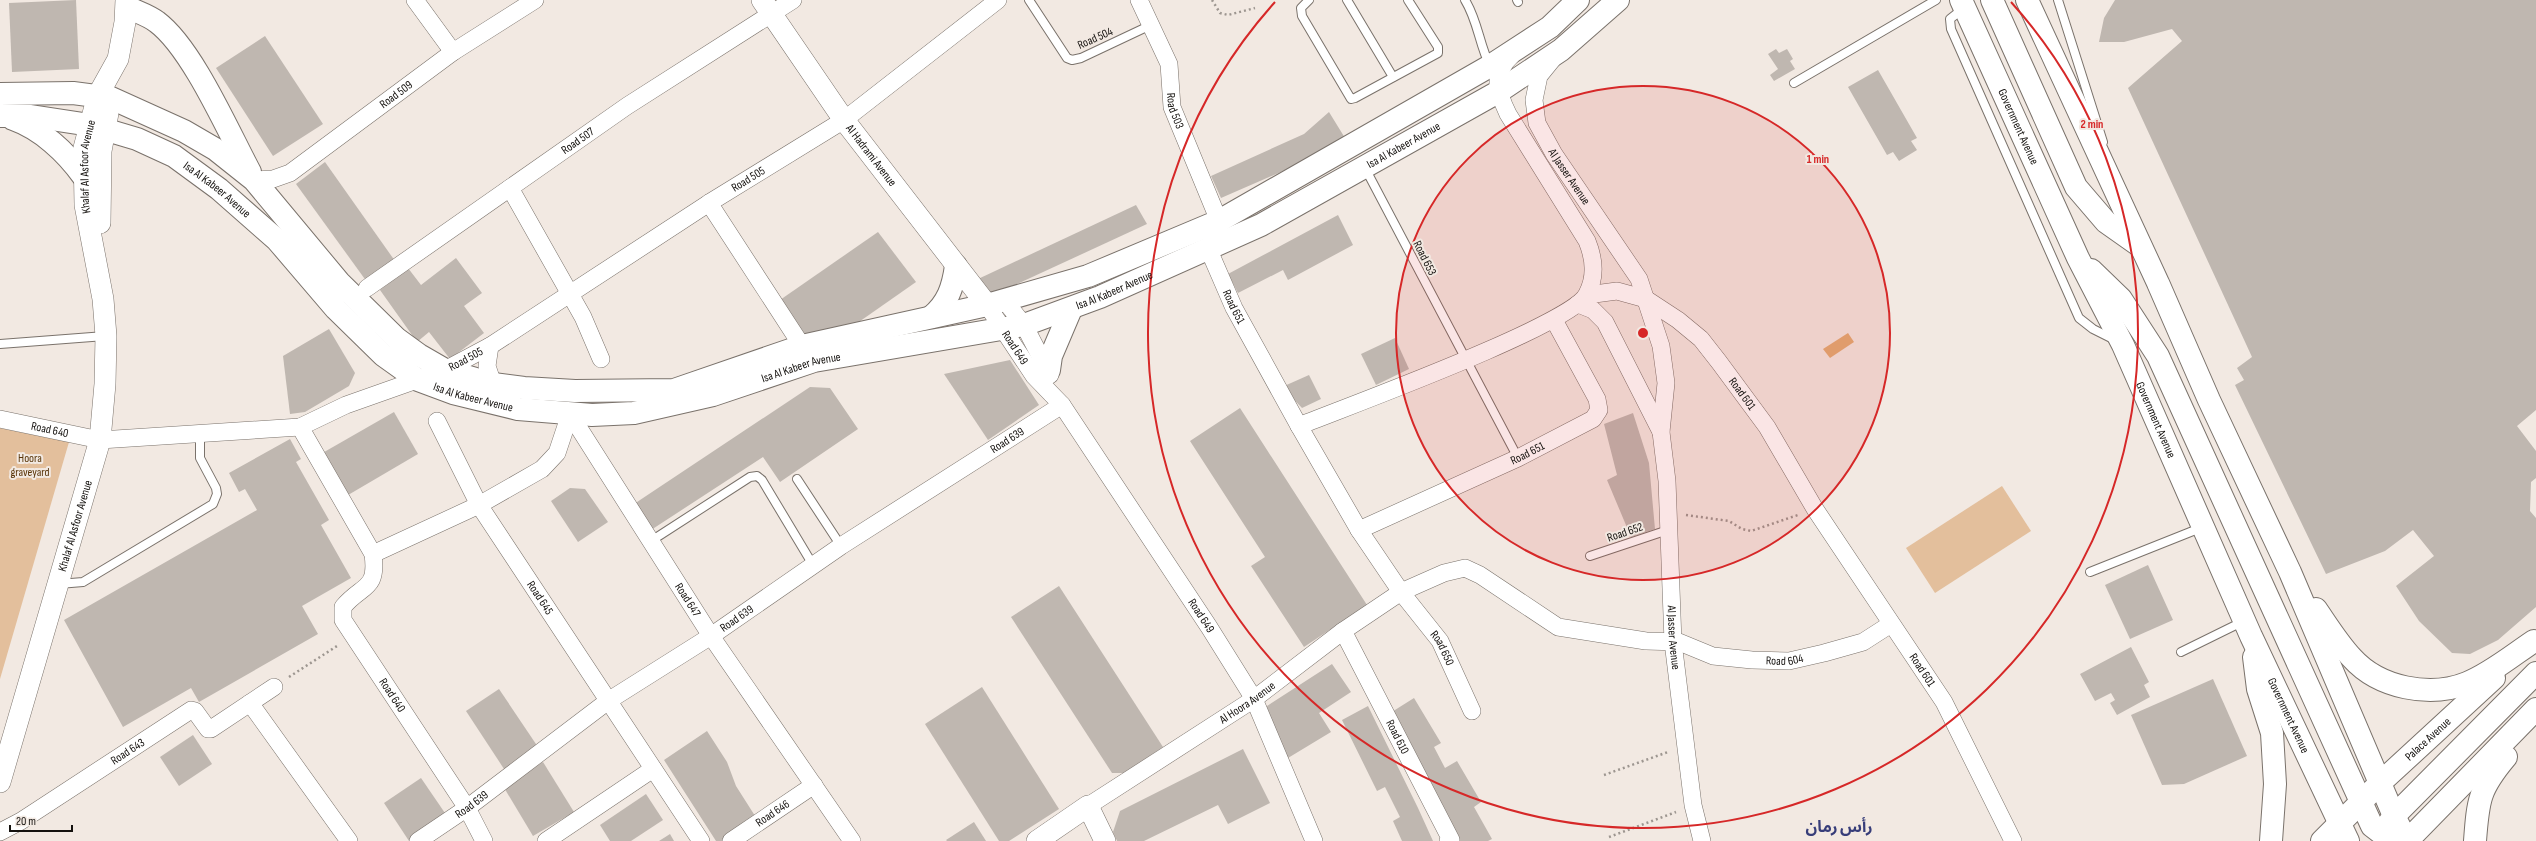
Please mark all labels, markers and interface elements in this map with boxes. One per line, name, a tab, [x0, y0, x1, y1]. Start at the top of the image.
street label: Road 504	[1075, 24, 1115, 53]
street label: Road 509	[377, 78, 416, 112]
street label: Government Avenue	[1994, 87, 2042, 167]
street label: Road 503	[1163, 92, 1187, 131]
text: 2 min	[2081, 117, 2103, 132]
street label: Khalaf Al Asfoor Avenue	[77, 118, 99, 215]
street label: Isa Al Kabeer Avenue	[1364, 119, 1443, 172]
street label: Al Hadrami Avenue	[842, 121, 900, 190]
street label: Road 507	[558, 124, 597, 158]
street label: Al Jasser Avenue	[1544, 145, 1593, 208]
text: 1 min	[1807, 152, 1829, 167]
street label: Isa Al Kabeer Avenue	[180, 158, 254, 221]
street label: Road 505	[729, 163, 768, 195]
street label: Road 653	[1409, 238, 1440, 278]
street label: Isa Al Kabeer Avenue	[1074, 267, 1155, 313]
street label: Road 651	[1219, 287, 1249, 327]
centre of rings	[1636, 326, 1650, 340]
street label: Road 649	[998, 328, 1031, 368]
street label: Road 505	[446, 344, 486, 375]
street label: Isa Al Kabeer Avenue	[759, 350, 842, 386]
street label: Road 601	[1725, 375, 1759, 414]
street label: Isa Al Kabeer Avenue	[431, 379, 515, 416]
street label: Government Avenue	[2132, 380, 2179, 461]
street label: Road 640	[30, 419, 70, 441]
street label: Road 639	[987, 424, 1027, 457]
street label: Road 651	[1508, 438, 1548, 468]
park label: Hoora graveyard	[10, 451, 50, 480]
street label: Khalaf Al Asfoor Avenue	[55, 478, 96, 573]
street label: Road 652	[1605, 519, 1645, 546]
street label: Road 645	[523, 578, 556, 618]
street label: Road 647	[671, 580, 704, 620]
street label: Road 649	[1184, 596, 1218, 636]
street label: Road 639	[717, 602, 757, 636]
street label: Al Jasser Avenue	[1664, 604, 1683, 671]
street label: Road 650	[1427, 628, 1457, 668]
street label: Road 604	[1766, 651, 1805, 669]
street label: Road 601	[1906, 651, 1939, 690]
street label: Road 640	[375, 675, 409, 715]
street label: Government Avenue	[2264, 676, 2312, 756]
street label: Al Hoora Avenue	[1216, 678, 1279, 728]
street label: Palace Avenue	[2402, 714, 2454, 764]
street label: Road 610	[1382, 717, 1412, 757]
street label: Road 643	[108, 735, 148, 768]
street label: Road 639	[452, 787, 492, 822]
street label: Road 646	[753, 797, 793, 830]
scale bar	[10, 807, 72, 833]
text: 20 m	[16, 814, 36, 829]
district label: رأس رمان	[1805, 817, 1873, 837]

